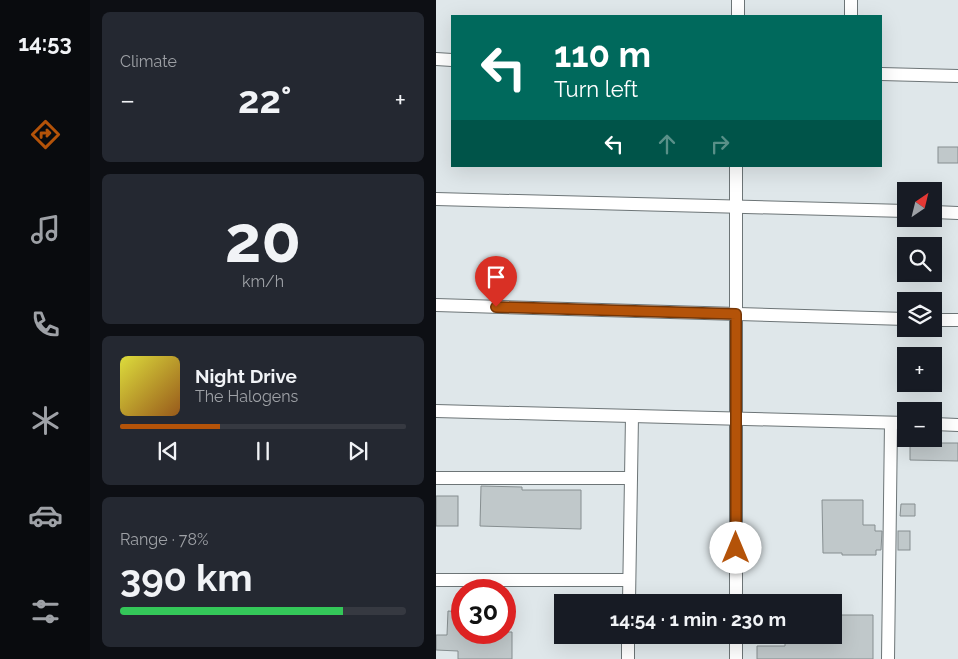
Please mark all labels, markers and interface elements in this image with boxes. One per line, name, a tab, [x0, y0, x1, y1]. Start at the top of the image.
text: 14:53	[18, 30, 72, 56]
text: 110 m	[554, 34, 651, 75]
icon: left	[471, 35, 536, 100]
text: Climate	[120, 52, 177, 71]
text: Turn left	[554, 76, 638, 102]
text: 22°	[238, 77, 291, 122]
text: −	[120, 84, 135, 117]
text: +	[394, 84, 406, 117]
icon: directions	[28, 117, 63, 152]
icon: left	[600, 130, 628, 158]
icon: ahead	[653, 130, 681, 158]
icon: right	[706, 130, 734, 158]
north arrow	[897, 182, 942, 228]
map controls	[897, 182, 942, 447]
text: 20	[225, 201, 301, 277]
icon: music	[28, 212, 63, 247]
button: search	[897, 237, 942, 282]
pin	[475, 256, 517, 307]
icon: arrive	[482, 263, 510, 291]
text: km/h	[242, 272, 284, 291]
button: layers	[897, 292, 942, 337]
icon: phone	[28, 307, 63, 342]
button: +	[897, 347, 942, 392]
text: Night Drive	[195, 365, 297, 387]
text: The Halogens	[195, 387, 298, 406]
button: −	[897, 402, 942, 447]
icon: climate	[28, 403, 63, 438]
icon: previous	[154, 437, 182, 465]
icon: pause	[249, 437, 277, 465]
icon: next	[344, 437, 372, 465]
icon: car	[28, 498, 63, 533]
position arrow	[709, 521, 761, 573]
text: Range · 78%	[120, 530, 208, 549]
text: 390 km	[120, 555, 253, 600]
speed limit sign: 30	[451, 579, 516, 644]
icon: filters	[28, 594, 63, 629]
text: 14:54 · 1 min · 230 m	[610, 608, 786, 630]

